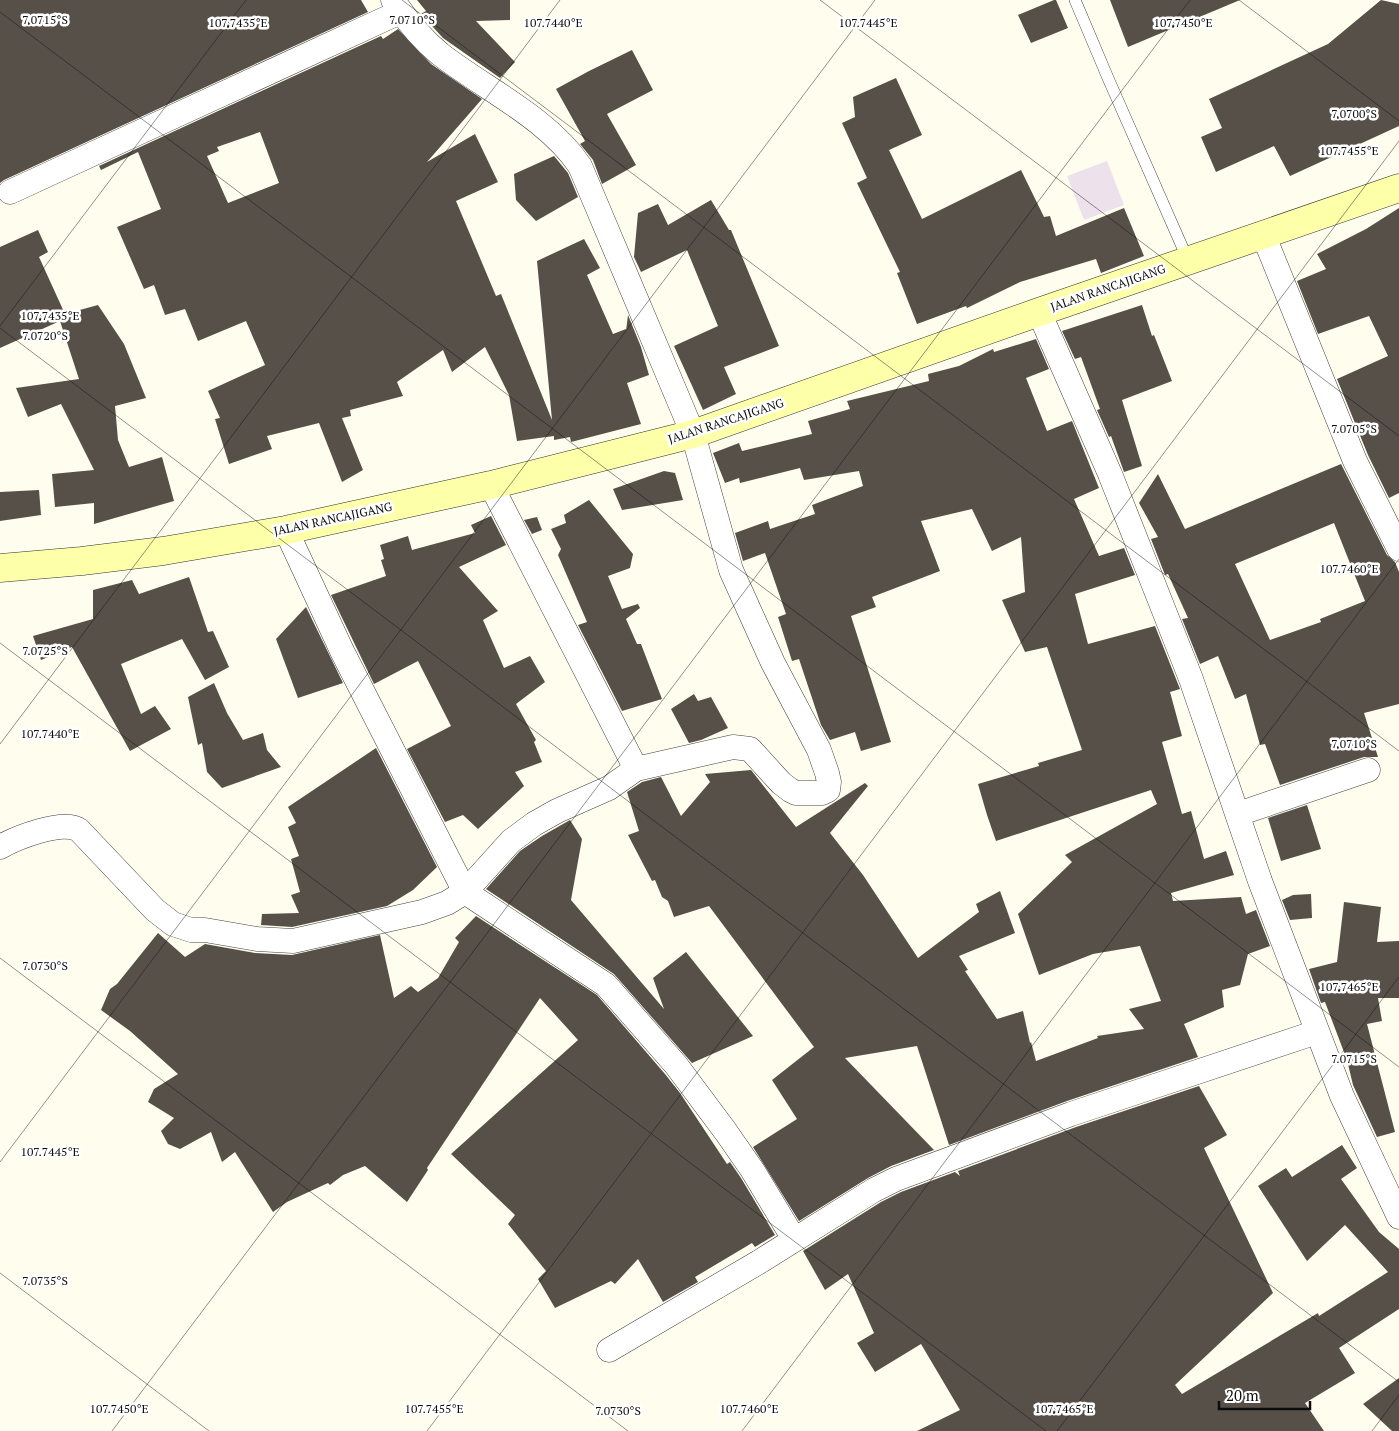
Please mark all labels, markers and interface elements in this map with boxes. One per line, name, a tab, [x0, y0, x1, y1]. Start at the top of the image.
text: 7.0715°S	[22, 12, 68, 27]
text: 7.0710°S	[389, 12, 435, 27]
text: 107.7435°E	[209, 15, 268, 30]
text: 107.7440°E	[524, 15, 583, 30]
text: 107.7445°E	[839, 15, 898, 30]
text: 107.7450°E	[1154, 15, 1213, 30]
text: 7.0700°S	[1331, 106, 1377, 121]
text: 107.7455°E	[1320, 143, 1379, 158]
street label: JALAN RANCAJIGANG	[1048, 261, 1168, 314]
text: 107.7435°E	[21, 308, 80, 323]
text: 7.0720°S	[22, 328, 68, 343]
street label: JALAN RANCAJIGANG	[666, 394, 786, 446]
text: 7.0705°S	[1331, 421, 1377, 436]
street label: JALAN RANCAJIGANG	[272, 498, 394, 538]
text: 107.7460°E	[1320, 561, 1379, 576]
text: 7.0725°S	[22, 643, 68, 658]
text: 107.7440°E	[21, 726, 80, 741]
text: 7.0710°S	[1331, 736, 1377, 751]
text: 7.0730°S	[22, 958, 68, 973]
text: 107.7465°E	[1320, 979, 1379, 994]
text: 7.0715°S	[1331, 1051, 1377, 1066]
text: 107.7445°E	[21, 1144, 80, 1159]
text: 7.0735°S	[22, 1273, 68, 1288]
scale bar	[1219, 1378, 1310, 1410]
text: 20 m	[1226, 1385, 1259, 1405]
text: 107.7450°E	[90, 1401, 149, 1416]
text: 107.7455°E	[405, 1401, 464, 1416]
text: 107.7460°E	[720, 1401, 779, 1416]
text: 107.7465°E	[1035, 1401, 1094, 1416]
text: 7.0730°S	[595, 1403, 641, 1418]

